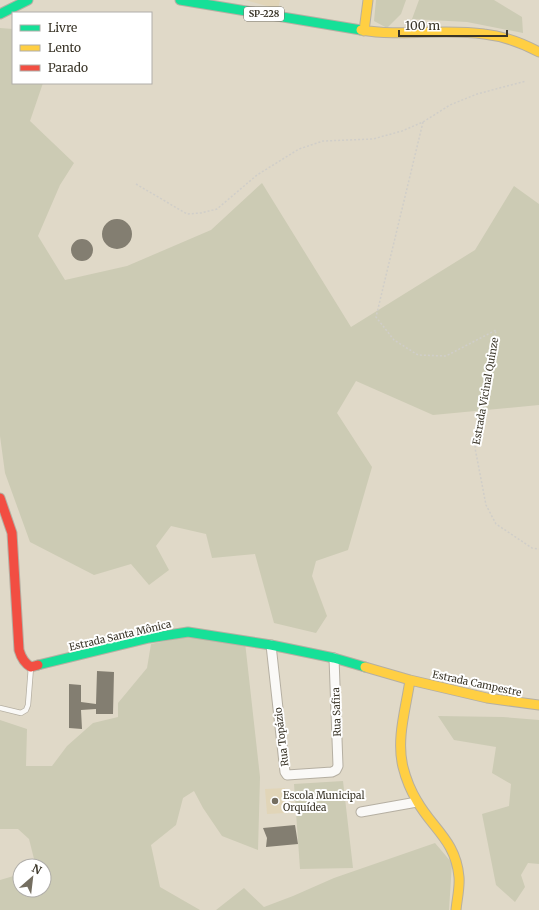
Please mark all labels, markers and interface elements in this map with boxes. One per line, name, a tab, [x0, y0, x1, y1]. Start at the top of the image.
road number: SP-228	[244, 7, 284, 21]
legend	[12, 12, 152, 84]
scale bar	[399, 12, 507, 38]
text: 100 m	[405, 18, 440, 33]
text: Livre	[48, 20, 77, 35]
text: Lento	[48, 40, 81, 55]
text: Parado	[48, 60, 88, 75]
street label: Estrada Vicinal Quinze	[470, 336, 501, 446]
street label: Estrada Santa Mônica	[68, 617, 173, 654]
street label: Estrada Campestre	[431, 668, 523, 699]
street label: Rua Safira	[329, 687, 344, 737]
street label: Rua Topázio	[271, 707, 292, 767]
place label: Escola Municipal Orquídea	[283, 789, 365, 814]
marker: Escola Municipal Orquídea	[270, 796, 280, 806]
north arrow	[12, 858, 52, 898]
text: N	[30, 861, 44, 878]

